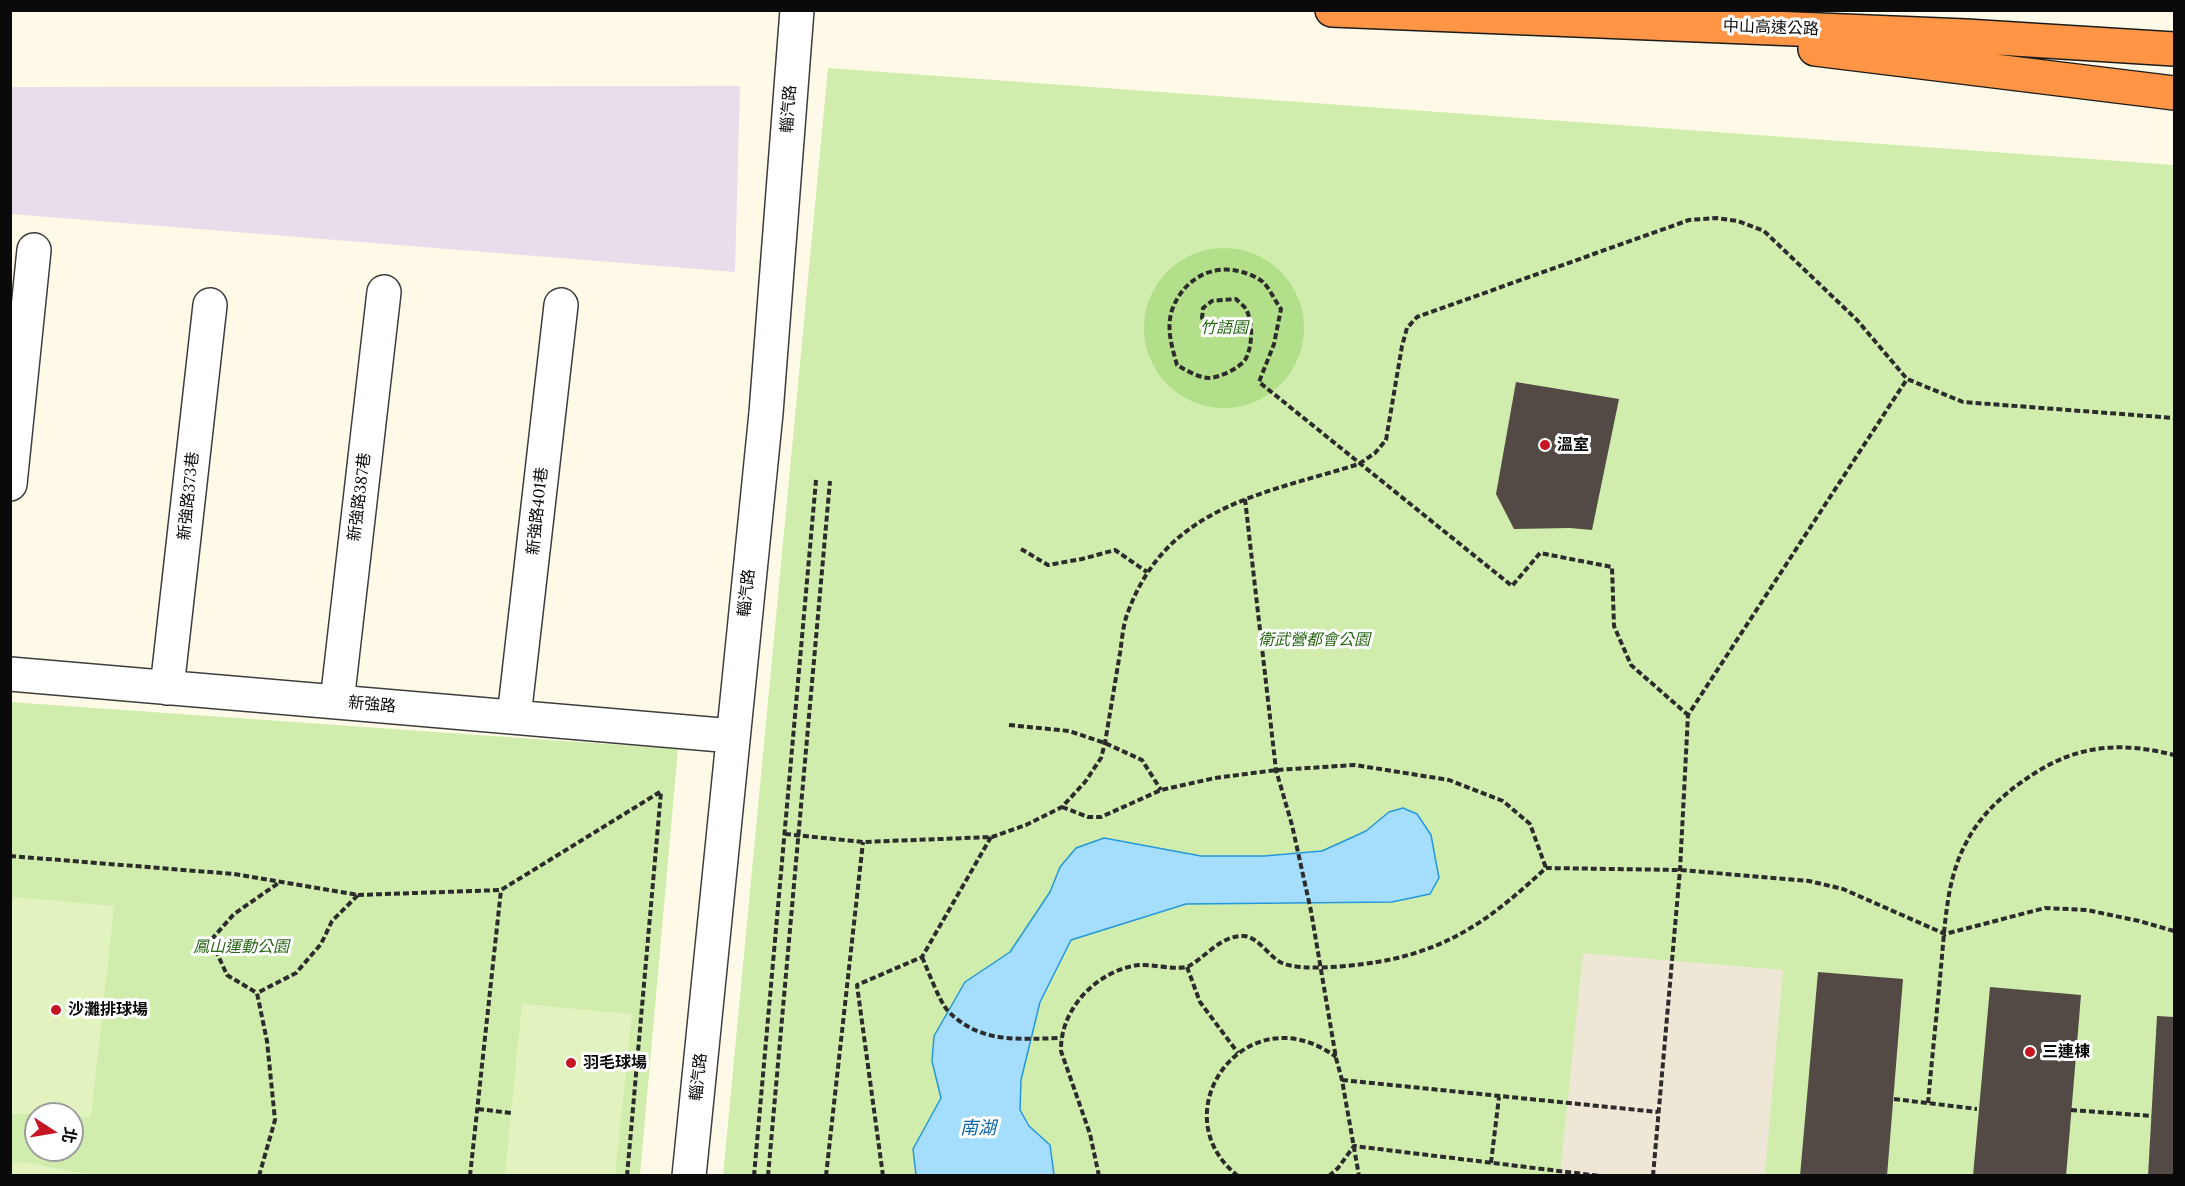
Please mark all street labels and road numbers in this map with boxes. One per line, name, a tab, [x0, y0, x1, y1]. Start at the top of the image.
street label: 中山高速公路	[1723, 17, 1819, 39]
street label: 輜汽路	[778, 84, 800, 134]
street label: 新強路373巷	[175, 451, 203, 541]
street label: 新強路387巷	[345, 452, 375, 542]
street label: 新強路401巷	[524, 466, 552, 556]
street label: 輜汽路	[735, 568, 759, 618]
street label: 新強路	[347, 693, 397, 717]
street label: 輜汽路	[687, 1052, 711, 1102]

